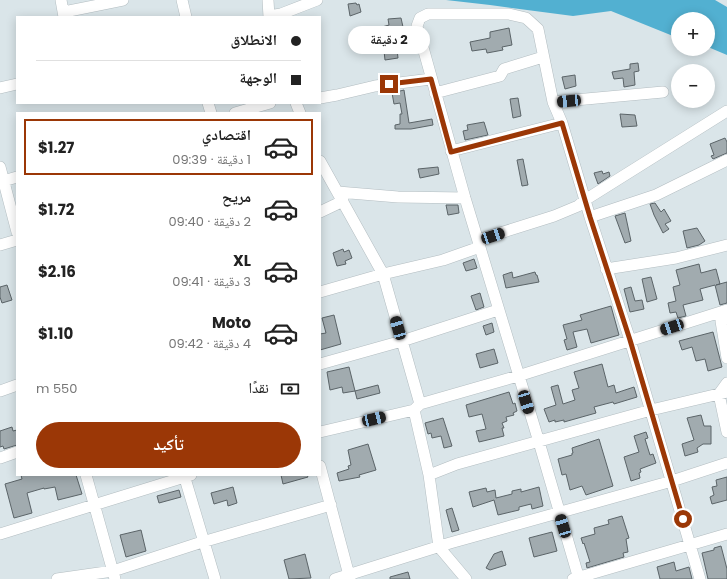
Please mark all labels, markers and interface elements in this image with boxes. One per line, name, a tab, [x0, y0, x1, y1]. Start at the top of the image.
map controls	[671, 12, 715, 108]
button: +	[671, 12, 715, 56]
callout: 2 دقيقة	[348, 26, 430, 54]
text: الانطلاق	[231, 29, 277, 50]
text: 2 دقيقة	[370, 30, 408, 49]
button: −	[671, 64, 715, 108]
text: الوجهة	[239, 67, 277, 88]
route end	[380, 75, 398, 93]
car	[557, 94, 581, 108]
text: اقتصادي	[202, 124, 251, 145]
icon: car	[263, 129, 299, 165]
text: $1.27	[38, 137, 74, 158]
text: 1 دقيقة · 09:39	[172, 150, 251, 169]
text: مريح	[222, 186, 251, 207]
icon: car	[263, 191, 299, 227]
text: $1.72	[38, 199, 74, 220]
text: 2 دقيقة · 09:40	[168, 212, 251, 231]
car	[480, 227, 506, 245]
text: XL	[233, 250, 251, 271]
icon: car	[263, 253, 299, 289]
text: $2.16	[38, 261, 76, 282]
text: 3 دقيقة · 09:41	[172, 272, 251, 291]
text: Moto	[212, 312, 251, 333]
icon: car	[263, 315, 299, 351]
car	[389, 315, 407, 341]
car	[659, 318, 685, 336]
text: $1.10	[38, 323, 73, 344]
text: 4 دقيقة · 09:42	[168, 334, 251, 353]
text: نقدًا	[248, 377, 269, 398]
icon: cash	[279, 378, 301, 400]
text: 550 m	[36, 379, 77, 398]
car	[517, 389, 535, 415]
car	[361, 410, 387, 428]
button: تأكيد	[36, 422, 301, 468]
route start	[674, 510, 692, 528]
car	[554, 513, 572, 539]

